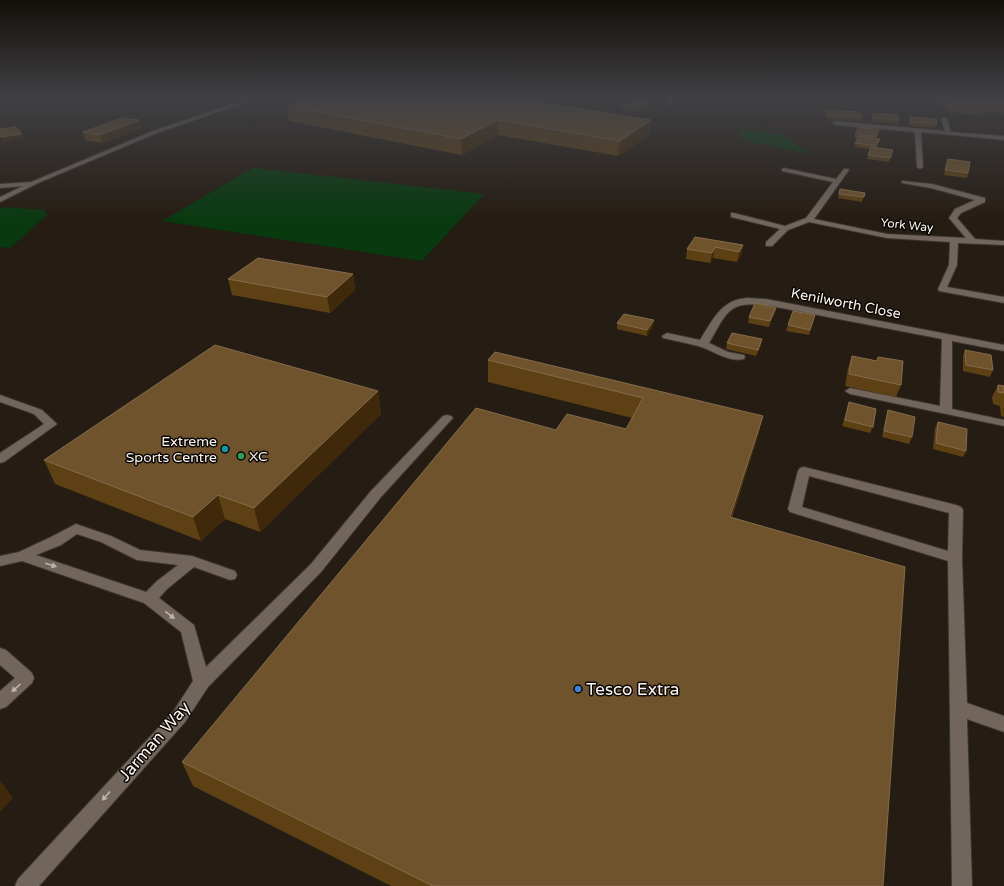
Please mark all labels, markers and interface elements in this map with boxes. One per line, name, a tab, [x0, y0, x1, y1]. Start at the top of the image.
street label: York Way	[880, 215, 935, 235]
street label: Kenilworth Close	[790, 285, 902, 322]
place label: Extreme Sports Centre	[126, 433, 217, 466]
marker: Extreme Sports Centre	[220, 444, 230, 454]
place label: XC	[249, 448, 268, 465]
marker: XC	[236, 451, 246, 461]
one-way arrow	[45, 562, 57, 568]
one-way arrow	[164, 610, 175, 619]
place label: Tesco Extra	[586, 679, 679, 700]
one-way arrow	[11, 683, 21, 692]
marker: Tesco Extra	[573, 684, 583, 694]
street label: Jarman Way	[114, 697, 195, 786]
one-way arrow	[102, 792, 111, 801]

